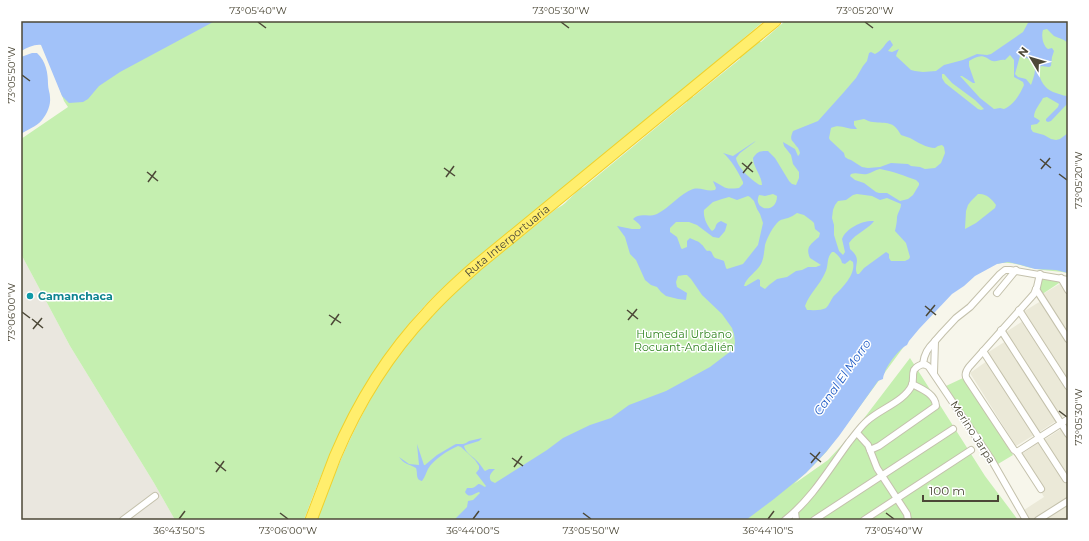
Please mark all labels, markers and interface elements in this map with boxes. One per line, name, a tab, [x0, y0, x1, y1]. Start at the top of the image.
text: 73°05'40"W	[229, 4, 287, 17]
text: 73°05'30"W	[532, 4, 590, 17]
text: 73°05'20"W	[836, 4, 894, 17]
north arrow	[1011, 38, 1051, 78]
text: N	[1015, 44, 1031, 60]
text: 73°05'50"W	[5, 46, 18, 104]
text: 73°05'20"W	[1072, 151, 1085, 209]
street label: Ruta Interportuaria	[462, 202, 552, 280]
text: 73°06'00"W	[5, 283, 18, 341]
place label: Camanchaca	[38, 289, 113, 303]
marker: Camanchaca	[25, 291, 35, 301]
park label: Humedal Urbano Rocuant-Andalién	[634, 327, 734, 354]
water label: Canal El Morro	[810, 336, 874, 418]
text: 73°05'30"W	[1072, 388, 1085, 446]
street label: Merino Jarpa	[948, 398, 998, 466]
scale bar	[923, 477, 998, 503]
text: 100 m	[929, 483, 965, 498]
text: 36°43'50"S	[153, 524, 205, 537]
text: 73°06'00"W	[259, 524, 317, 537]
text: 36°44'00"S	[446, 524, 500, 537]
text: 73°05'50"W	[562, 524, 620, 537]
text: 36°44'10"S	[743, 524, 793, 537]
text: 73°05'40"W	[865, 524, 923, 537]

